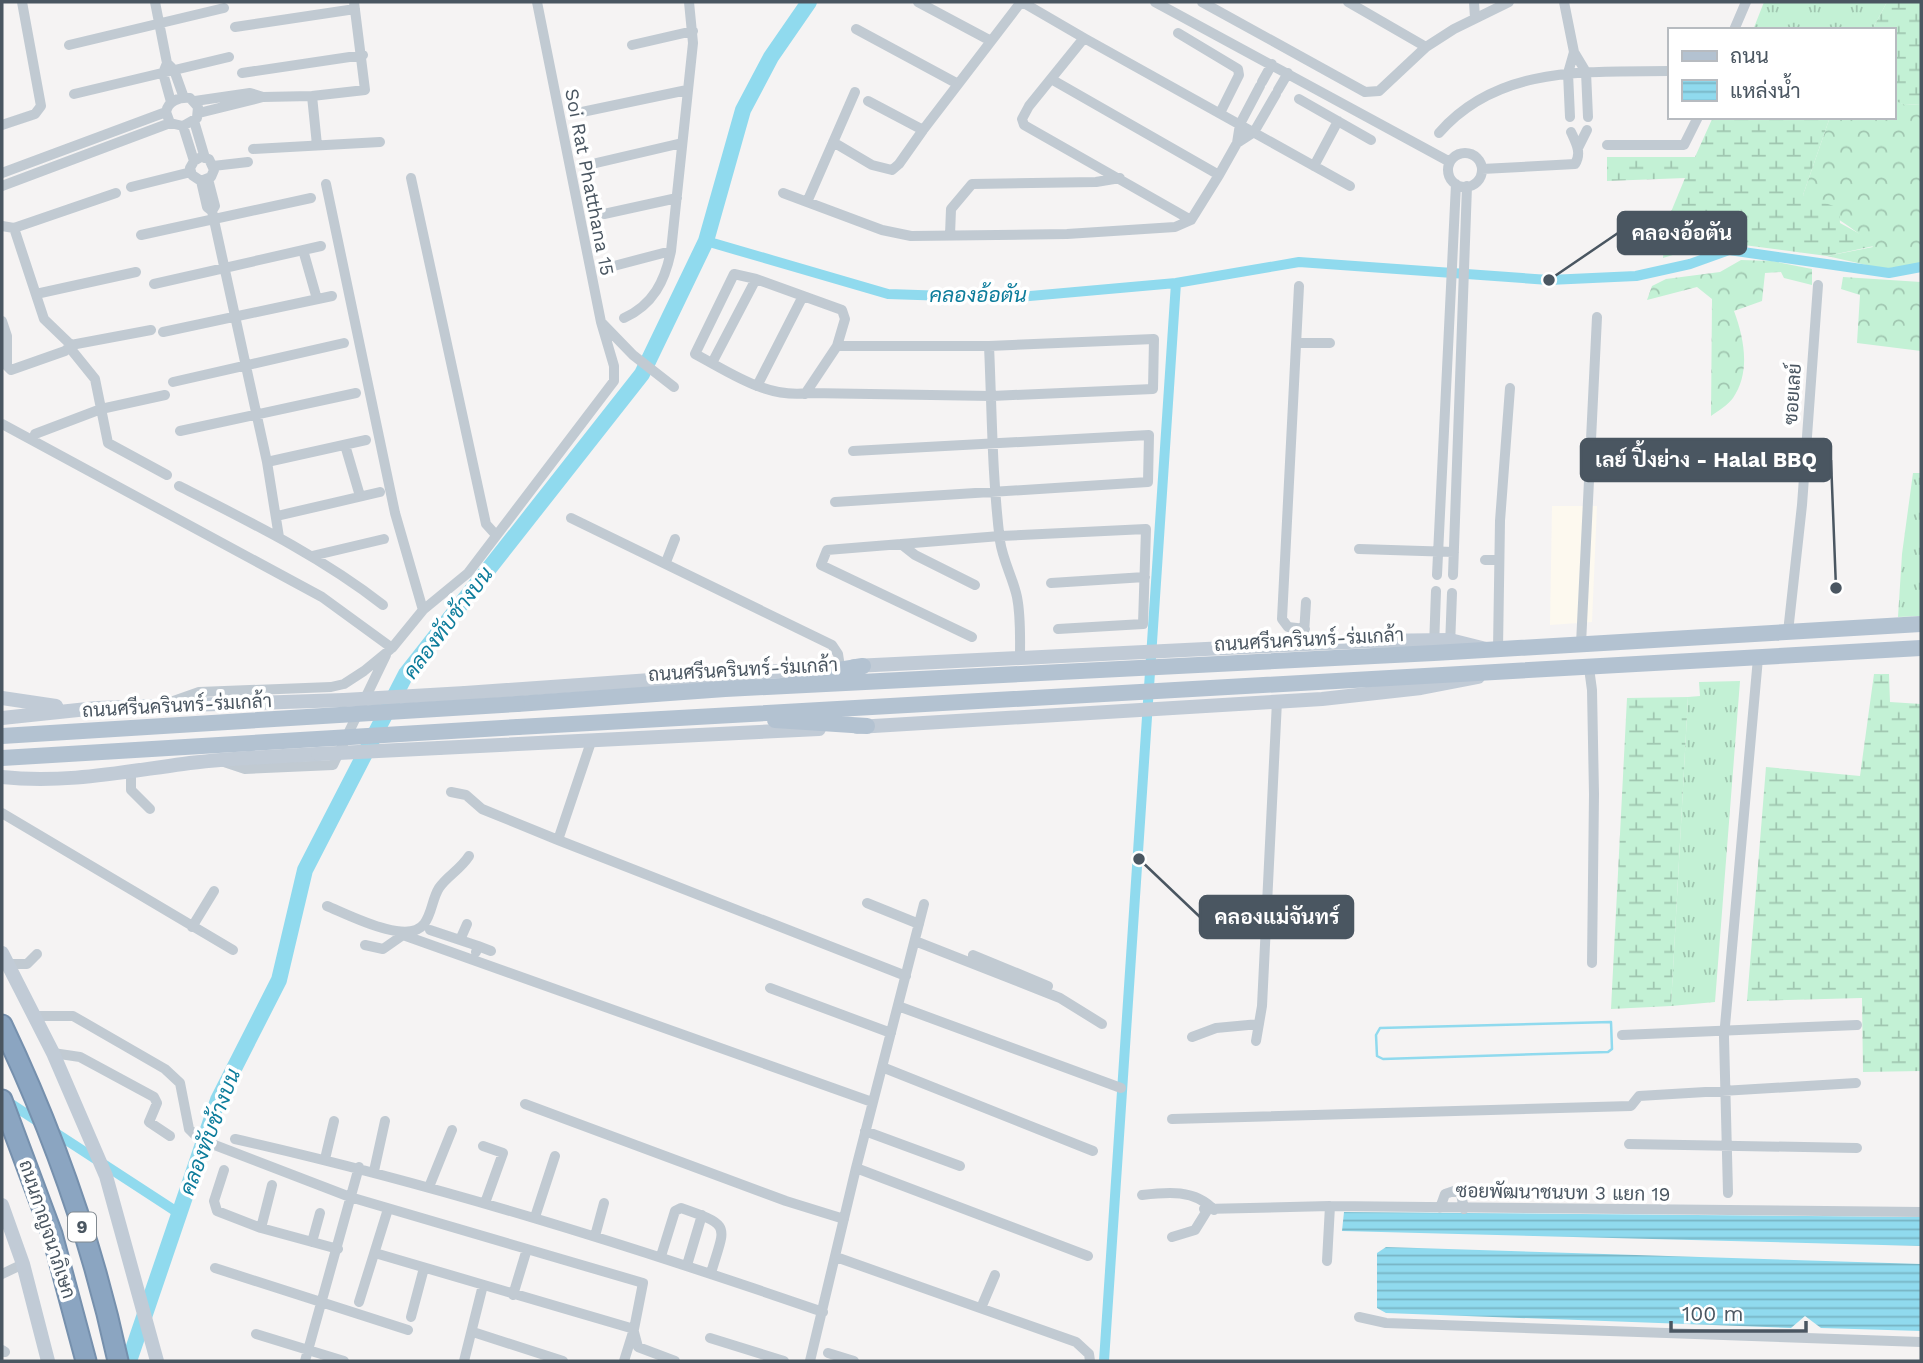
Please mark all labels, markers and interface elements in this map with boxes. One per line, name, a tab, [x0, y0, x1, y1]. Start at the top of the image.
legend	[1668, 28, 1895, 119]
text: ถนน	[1730, 43, 1769, 68]
text: แหล่งน้ำ	[1730, 73, 1801, 103]
street label: Soi Rat Phatthana 15	[560, 87, 619, 278]
callout: คลองอ้อตัน	[1618, 212, 1746, 254]
text: คลองอ้อตัน	[1632, 220, 1732, 245]
water label: คลองอ้อตัน	[929, 282, 1027, 307]
street label: ซอยเลย์	[1778, 362, 1806, 426]
callout: เลย์ ปิ้งย่าง - Halal BBQ	[1581, 439, 1831, 481]
text: เลย์ ปิ้งย่าง - Halal BBQ	[1595, 440, 1817, 472]
water label: คลองทับช้างบน	[397, 561, 498, 683]
street label: ถนนศรีนครินทร์-ร่มเกล้า	[1213, 622, 1405, 656]
street label: ถนนศรีนครินทร์-ร่มเกล้า	[647, 652, 839, 686]
street label: ถนนศรีนครินทร์-ร่มเกล้า	[81, 688, 273, 722]
callout: คลองแม่จันทร์	[1200, 896, 1353, 938]
text: คลองแม่จันทร์	[1215, 904, 1341, 929]
water label: คลองทับช้างบน	[174, 1064, 245, 1199]
street label: ถนนกาญจนาภิเษก	[14, 1157, 81, 1301]
street label: ซอยพัฒนาชนบท 3 แยก 19	[1455, 1179, 1671, 1206]
road number: 9	[68, 1212, 96, 1242]
scale bar	[1671, 1290, 1806, 1334]
text: 100 m	[1682, 1301, 1744, 1326]

